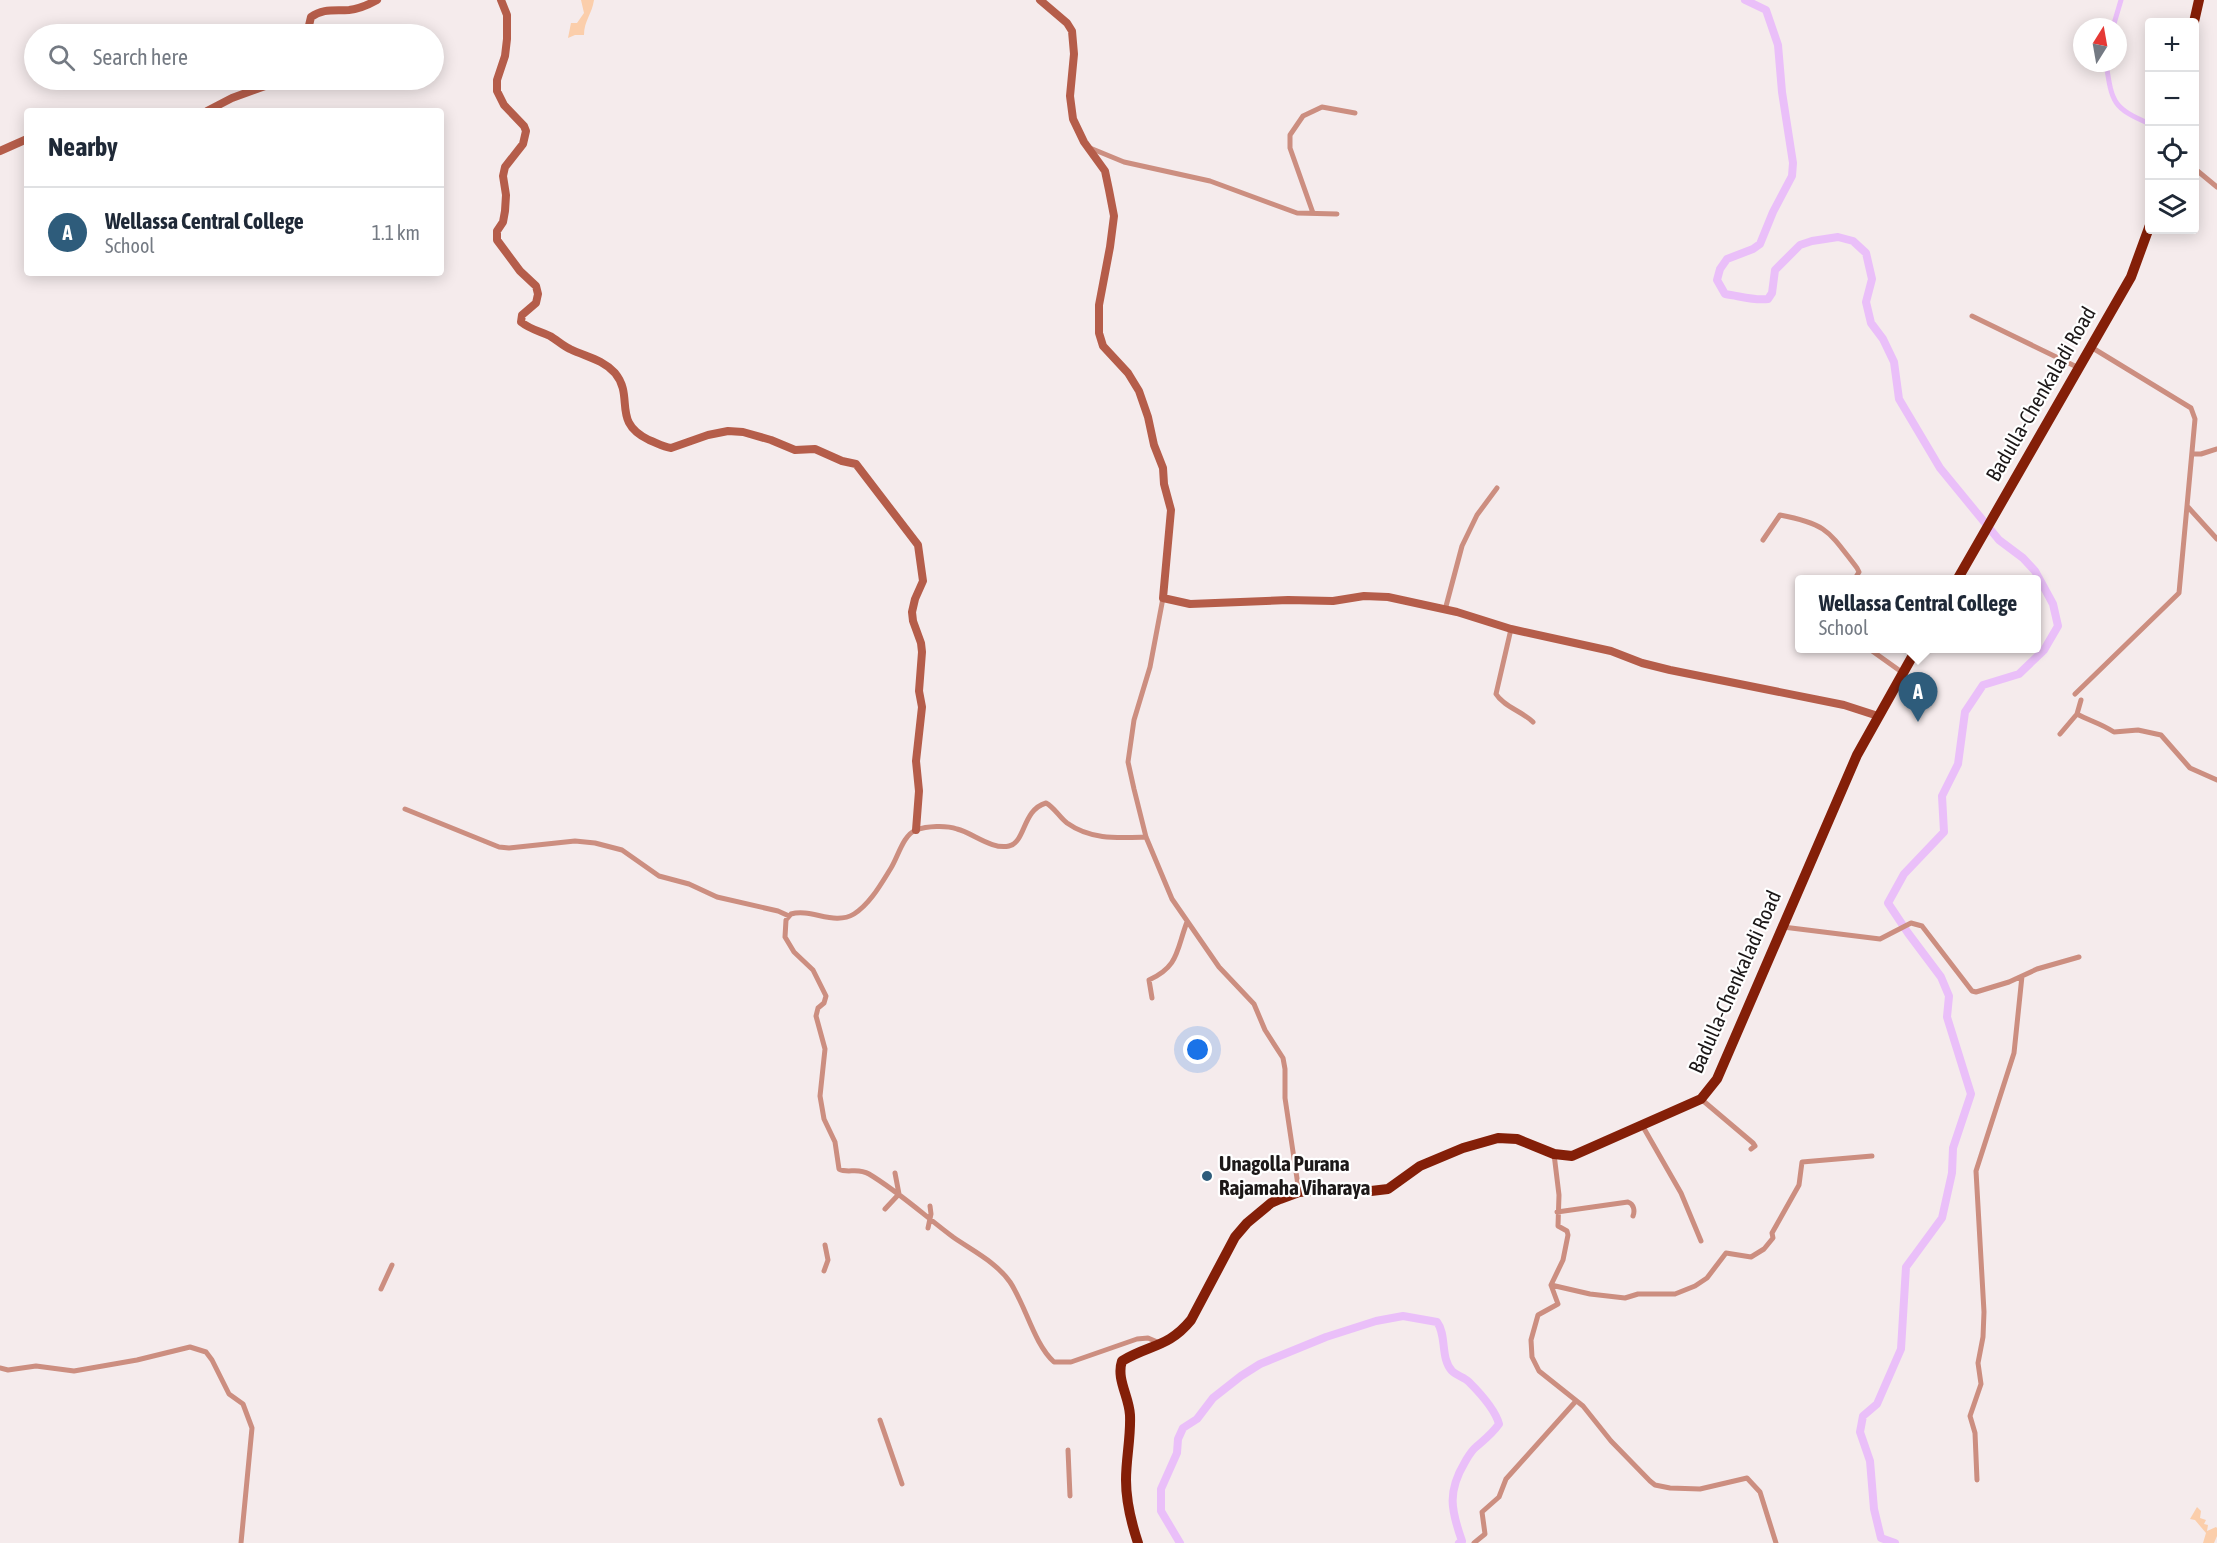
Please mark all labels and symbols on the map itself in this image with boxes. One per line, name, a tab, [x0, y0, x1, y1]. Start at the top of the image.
north arrow	[2073, 18, 2127, 72]
street label: Badulla-Chenkaladi Road	[1980, 302, 2100, 485]
pin: A	[1898, 672, 1938, 722]
street label: Badulla-Chenkaladi Road	[1683, 887, 1785, 1077]
your location	[1183, 1035, 1212, 1064]
place label: Unagolla Purana Rajamaha Viharaya	[1219, 1151, 1371, 1199]
marker: Unagolla Purana Rajamaha Viharaya	[1200, 1169, 1214, 1183]

